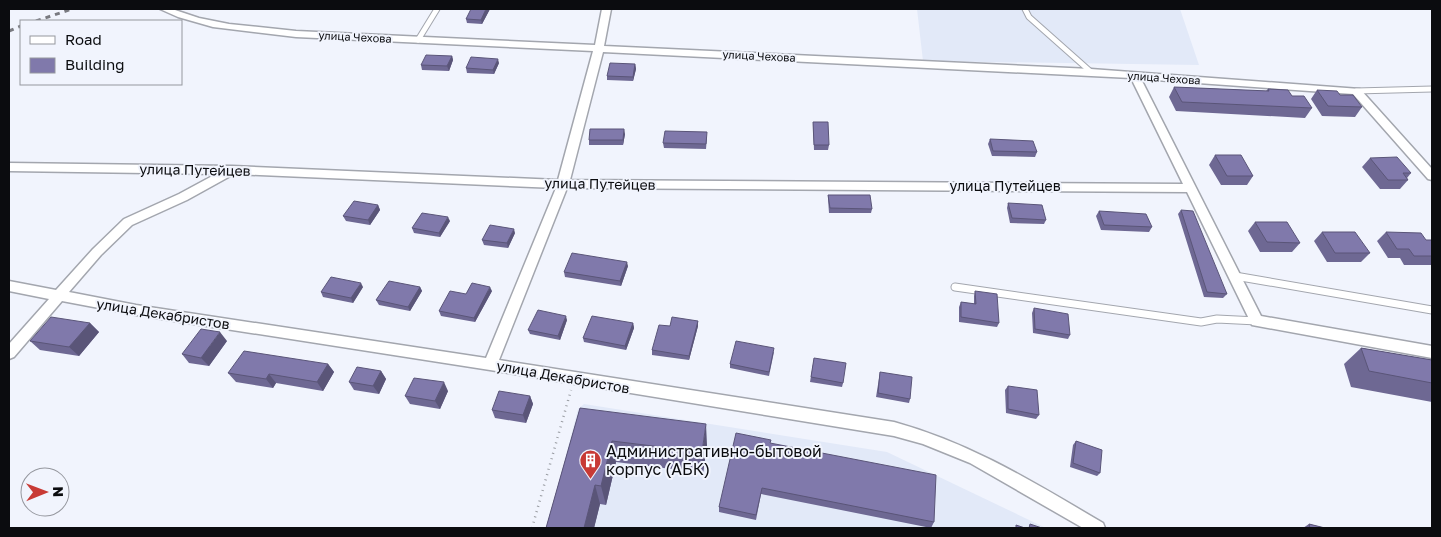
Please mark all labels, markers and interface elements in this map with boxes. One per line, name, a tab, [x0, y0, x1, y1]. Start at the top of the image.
legend	[20, 20, 182, 85]
street label: улица Чехова	[318, 28, 392, 45]
text: Road	[65, 30, 102, 48]
street label: улица Чехова	[722, 47, 796, 64]
text: Building	[65, 55, 125, 73]
street label: улица Чехова	[1127, 68, 1201, 87]
street label: улица Путейцев	[139, 160, 251, 179]
street label: улица Путейцев	[544, 174, 656, 193]
street label: улица Путейцев	[949, 177, 1061, 194]
street label: улица Декабристов	[95, 295, 231, 332]
street label: улица Декабристов	[495, 356, 631, 397]
place label: Административно-бытовой корпус (АБК)	[606, 441, 822, 479]
building icon: Административно-бытовой корпус (АБК)	[578, 448, 602, 479]
north arrow	[20, 467, 70, 517]
text: N	[50, 486, 67, 497]

